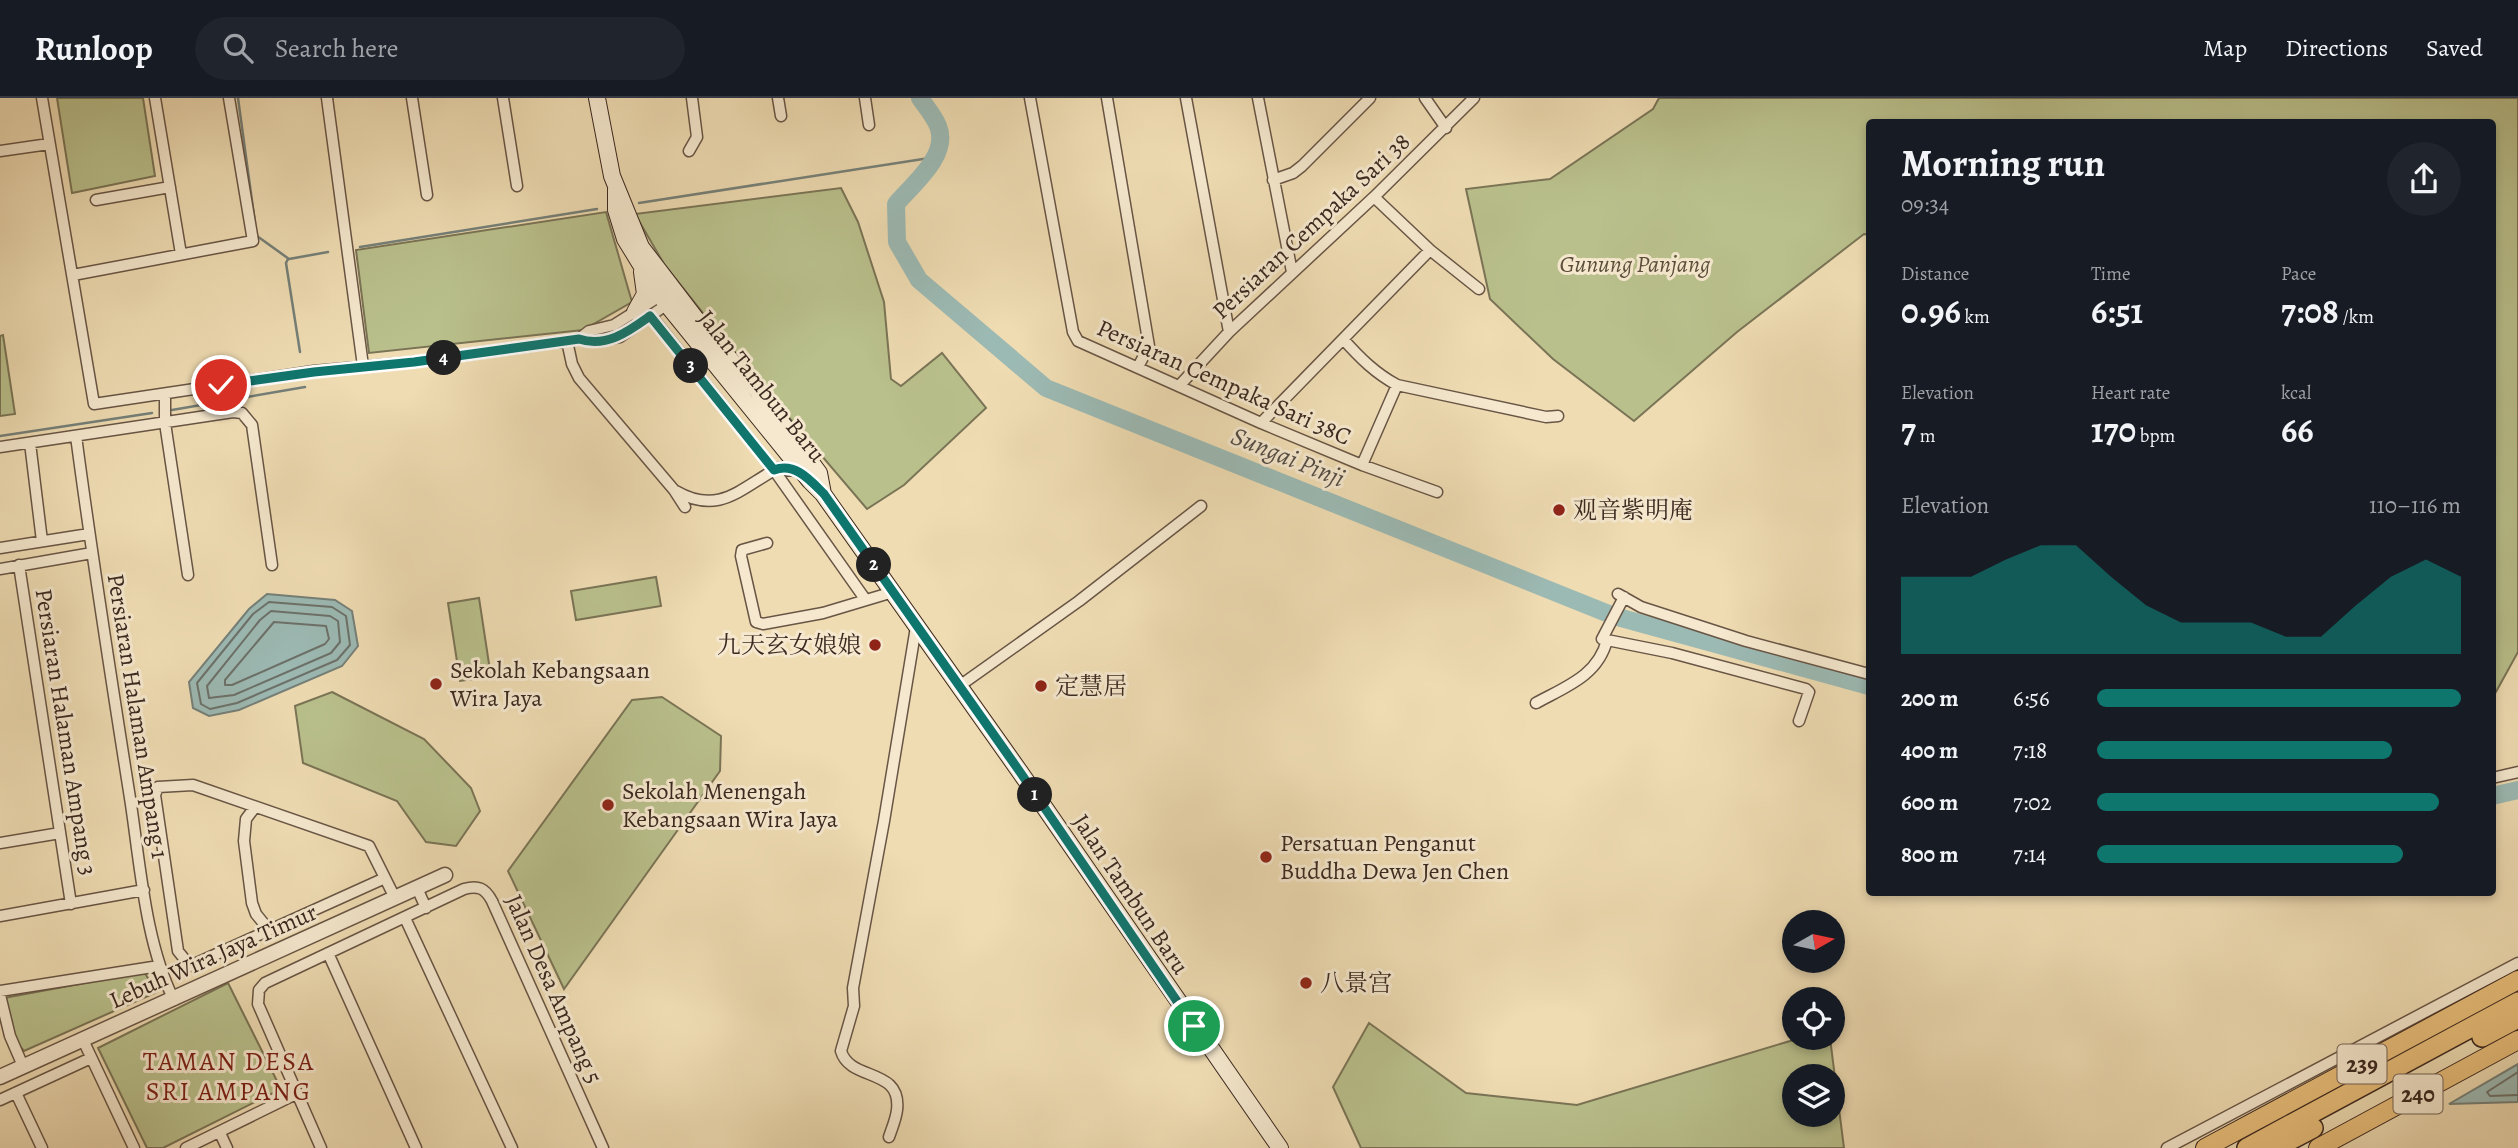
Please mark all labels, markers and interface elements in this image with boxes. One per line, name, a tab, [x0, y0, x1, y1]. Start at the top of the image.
search box	[195, 17, 685, 80]
text: Runloop	[35, 26, 153, 71]
icon: search	[219, 29, 257, 67]
text: Search here	[275, 31, 398, 66]
text: Map	[2203, 32, 2247, 64]
text: Directions	[2285, 32, 2388, 64]
text: Saved	[2426, 32, 2483, 64]
street label: Persiaran Cempaka Sari 38	[1205, 126, 1417, 326]
text: Morning run	[1901, 137, 2105, 189]
button: share	[2387, 142, 2461, 216]
text: 09:34	[1901, 189, 1949, 220]
park label: Gunung Panjang	[1560, 248, 1711, 280]
text: Distance	[1901, 261, 1969, 287]
text: Time	[2091, 261, 2130, 287]
text: Pace	[2281, 261, 2316, 287]
text: 0.96	[1901, 287, 1961, 335]
text: 6:51	[2091, 287, 2143, 335]
text: 7:08	[2281, 287, 2339, 335]
street label: Jalan Tambun Baru	[691, 303, 833, 469]
text: km	[1961, 304, 1990, 330]
text: /km	[2339, 304, 2374, 330]
street label: Persiaran Cempaka Sari 38C	[1092, 311, 1356, 453]
pin: 4	[426, 341, 462, 376]
text: 4	[439, 344, 448, 370]
pin: 3	[674, 348, 708, 384]
text: 3	[686, 352, 695, 378]
pin	[191, 355, 251, 415]
icon: check	[202, 366, 240, 404]
text: Elevation	[1901, 380, 1974, 406]
text: Heart rate	[2091, 380, 2170, 406]
text: kcal	[2281, 380, 2311, 406]
text: 7	[1901, 406, 1916, 454]
text: 170	[2091, 406, 2136, 454]
text: 66	[2281, 406, 2314, 454]
water label: Sungai Pinji	[1226, 418, 1350, 496]
text: m	[1916, 423, 1936, 449]
text: bpm	[2136, 423, 2175, 449]
text: Elevation	[1901, 490, 1989, 521]
text: 110–116 m	[2369, 490, 2461, 521]
place label: 观音紫明庵	[1573, 494, 1693, 526]
marker: 观音紫明庵	[1551, 502, 1567, 518]
pin: 2	[856, 547, 892, 582]
text: 2	[869, 551, 878, 577]
street label: Persiaran Halaman Ampang 1	[100, 571, 176, 861]
street label: Persiaran Halaman Ampang 3	[28, 586, 104, 878]
place label: 九天玄女娘娘	[717, 629, 861, 661]
marker: 九天玄女娘娘	[867, 637, 883, 653]
place label: Sekolah Kebangsaan Wira Jaya	[449, 654, 650, 714]
place label: 定慧居	[1055, 670, 1127, 702]
marker: Sekolah Kebangsaan Wira Jaya	[428, 676, 444, 692]
marker: 定慧居	[1033, 678, 1049, 694]
text: 200 m	[1901, 683, 1959, 714]
text: 6:56	[2013, 683, 2050, 714]
text: 400 m	[1901, 735, 1958, 766]
text: 7:18	[2013, 735, 2047, 766]
place label: Sekolah Menengah Kebangsaan Wira Jaya	[622, 775, 839, 835]
pin: 1	[1018, 778, 1052, 812]
text: 1	[1031, 781, 1038, 807]
text: 600 m	[1901, 787, 1958, 818]
text: 7:02	[2013, 787, 2051, 818]
marker: Sekolah Menengah Kebangsaan Wira Jaya	[600, 797, 616, 813]
street label: Jalan Tambun Baru	[1065, 807, 1197, 981]
place label: Persatuan Penganut Buddha Dewa Jen Chen	[1280, 827, 1509, 887]
text: 800 m	[1901, 839, 1958, 870]
text: 7:14	[2013, 839, 2046, 870]
marker: Persatuan Penganut Buddha Dewa Jen Chen	[1258, 849, 1274, 865]
street label: Jalan Desa Ampang 5	[498, 889, 610, 1089]
street label: Lebuh Wira Jaya Timur	[104, 896, 322, 1016]
north arrow	[1782, 910, 1844, 973]
map controls	[1782, 910, 1845, 1127]
place label: 八景宫	[1320, 967, 1392, 999]
marker: 八景宫	[1298, 975, 1314, 991]
button: locate	[1782, 987, 1845, 1050]
pin	[1164, 996, 1224, 1056]
icon: arrive	[1175, 1007, 1213, 1045]
district label: TAMAN DESA SRI AMPANG	[143, 1044, 315, 1109]
road number: 239	[2338, 1044, 2386, 1084]
button: layers	[1782, 1064, 1845, 1127]
road number: 240	[2394, 1074, 2442, 1113]

